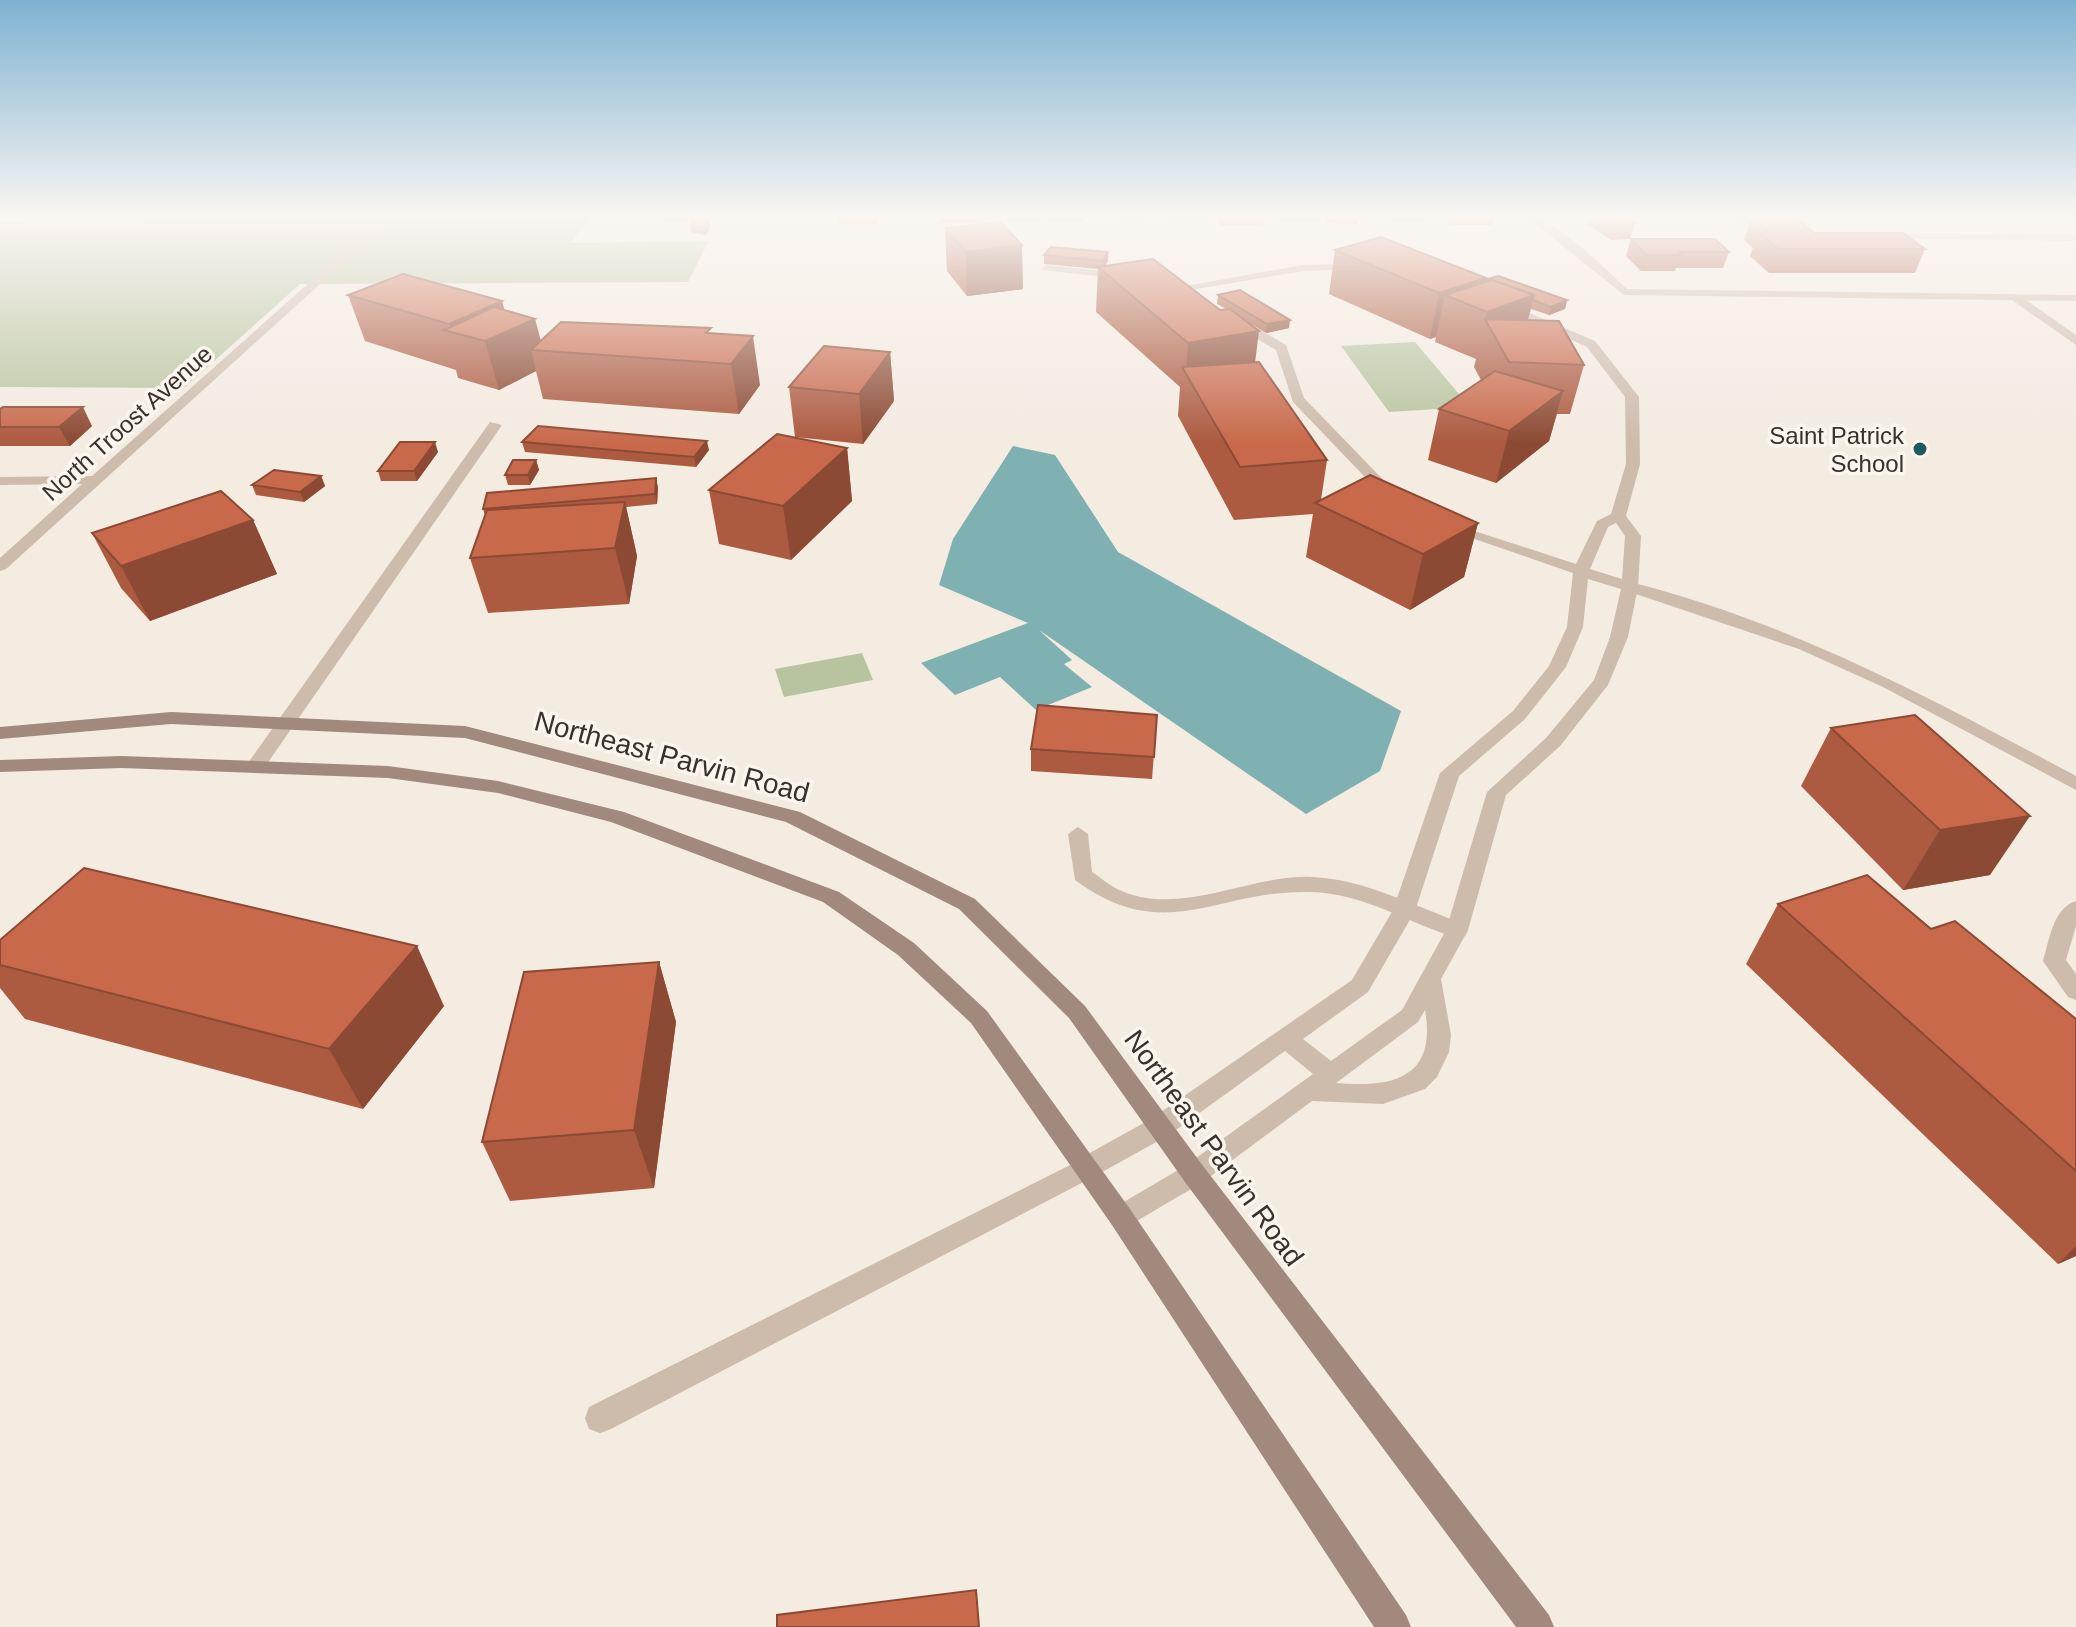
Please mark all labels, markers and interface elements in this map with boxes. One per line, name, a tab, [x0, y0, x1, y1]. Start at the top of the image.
street label: North Troost Avenue	[37, 340, 217, 506]
place label: Saint Patrick School	[1769, 422, 1905, 477]
marker: Saint Patrick School	[1911, 440, 1929, 458]
street label: Northeast Parvin Road	[531, 705, 813, 809]
street label: Northeast Parvin Road	[1118, 1024, 1310, 1272]

